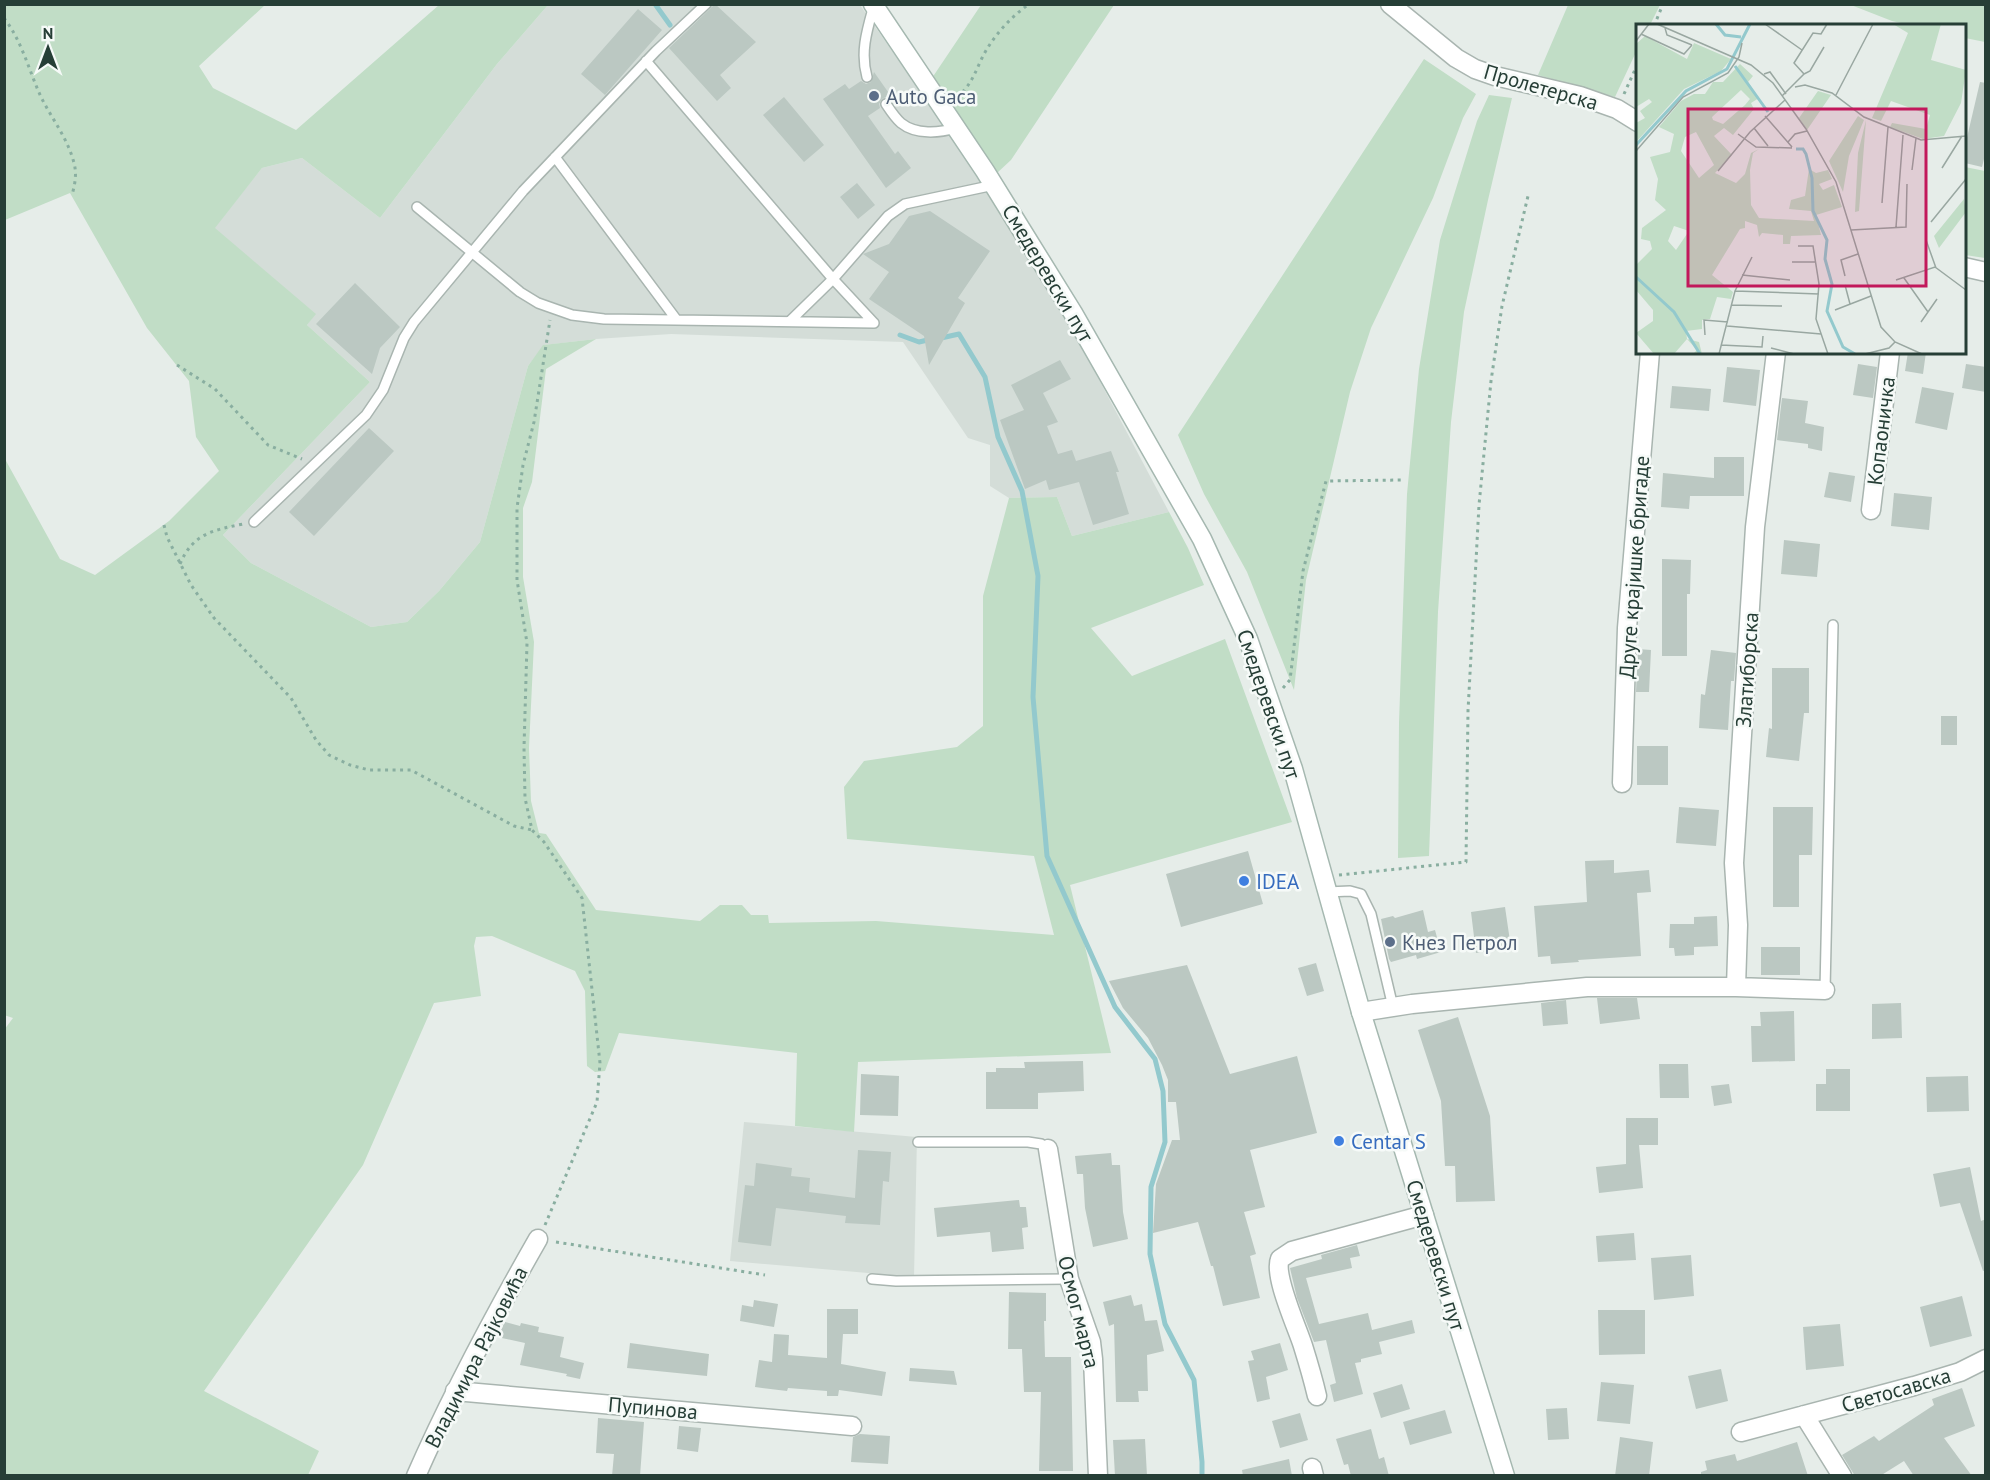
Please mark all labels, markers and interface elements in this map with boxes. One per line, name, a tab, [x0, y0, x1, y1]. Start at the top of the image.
north arrow	[18, 18, 78, 78]
text: N	[43, 23, 53, 43]
inset map	[1636, 24, 1966, 354]
street label: Пролетерска	[1481, 58, 1601, 116]
place label: Auto Gaca	[886, 83, 977, 110]
marker: Auto Gaca	[867, 89, 881, 103]
street label: Смедеревски пут	[996, 199, 1100, 347]
street label: Копаоничка	[1861, 375, 1901, 487]
street label: Друге крајишке бригаде	[1613, 455, 1655, 679]
street label: Златиборска	[1729, 611, 1765, 729]
street label: Смедеревски пут	[1231, 626, 1307, 783]
place label: IDEA	[1256, 868, 1300, 895]
marker: IDEA	[1237, 874, 1251, 888]
place label: Кнез Петрол	[1402, 929, 1518, 956]
marker: Кнез Петрол	[1383, 935, 1397, 949]
place label: Centar S	[1351, 1128, 1426, 1155]
marker: Centar S	[1332, 1134, 1346, 1148]
street label: Смедеревски пут	[1400, 1176, 1472, 1334]
street label: Осмог марта	[1052, 1253, 1106, 1371]
street label: Владимира Рајковића	[418, 1262, 534, 1452]
street label: Светосавска	[1838, 1361, 1954, 1419]
street label: Пупинова	[607, 1391, 699, 1425]

